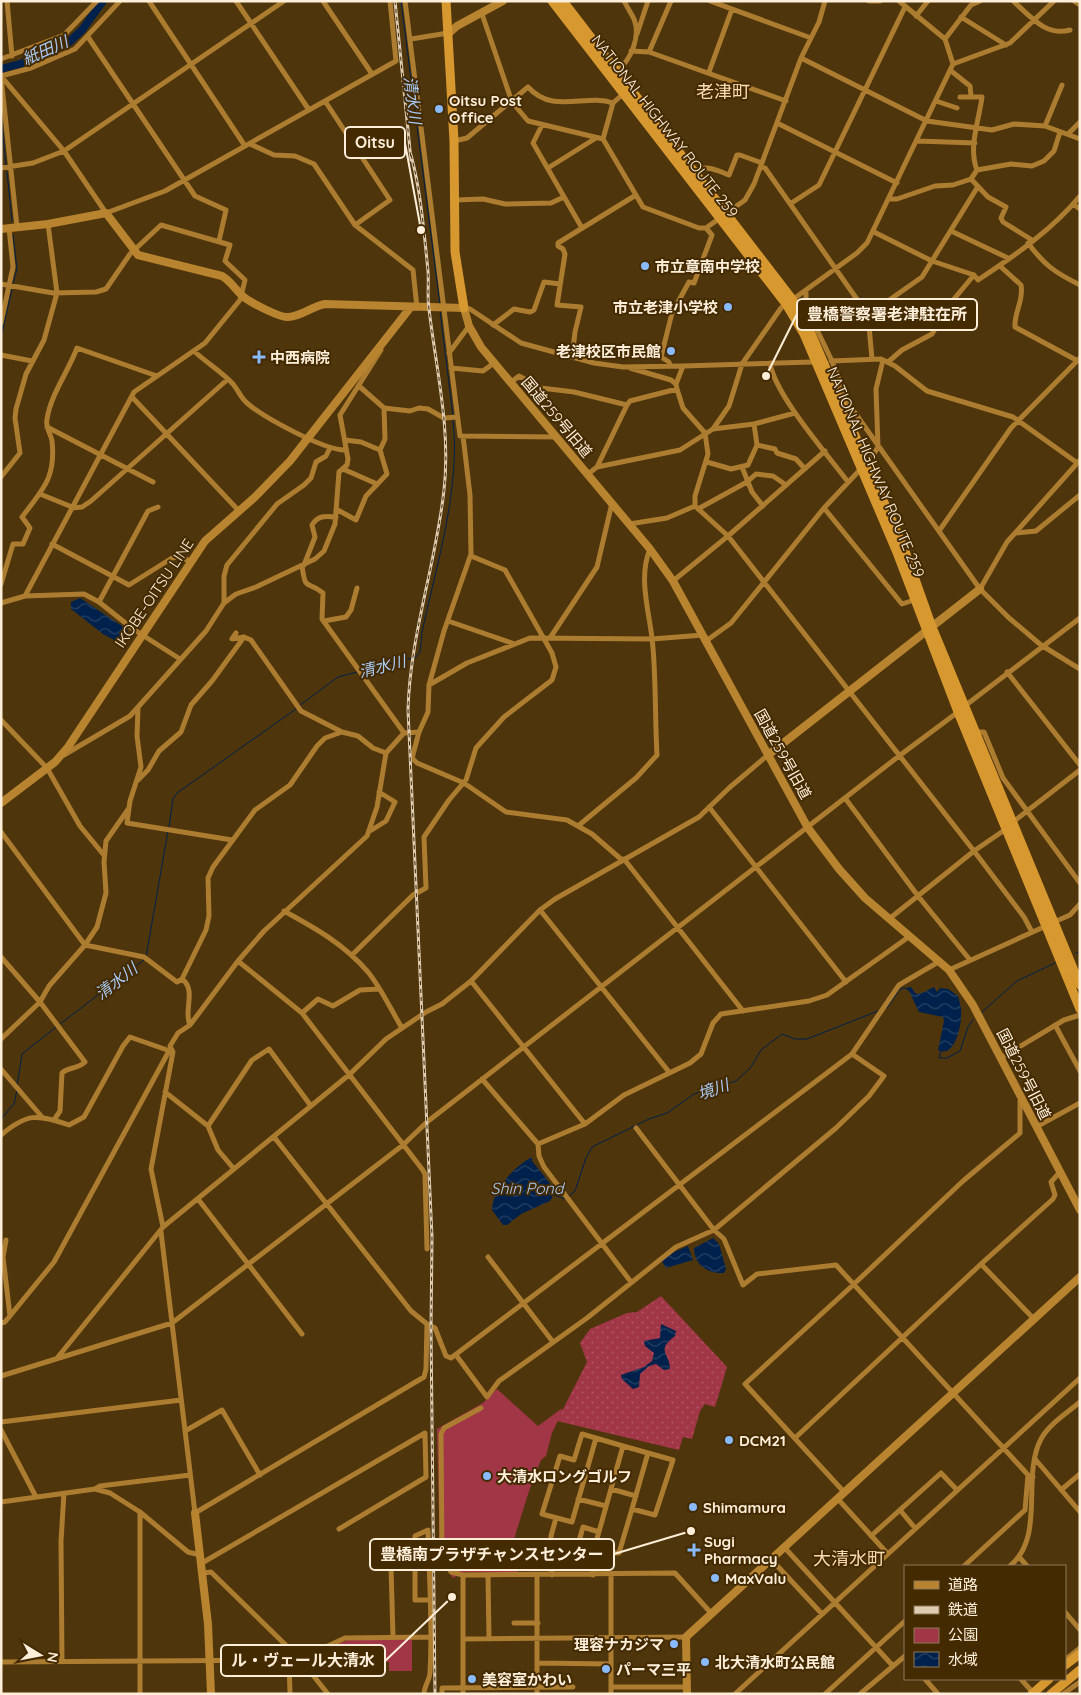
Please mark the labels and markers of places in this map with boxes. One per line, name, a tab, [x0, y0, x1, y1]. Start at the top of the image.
place label: Oitsu Post Office	[449, 91, 522, 127]
marker: Oitsu Post Office	[433, 103, 445, 115]
callout: Oitsu	[345, 127, 405, 158]
place label: 市立章南中学校	[655, 257, 760, 276]
marker: 市立章南中学校	[639, 260, 651, 272]
place label: 市立老津小学校	[613, 298, 718, 317]
callout: 豊橋警察署老津駐在所	[797, 299, 977, 330]
marker: 市立老津小学校	[722, 301, 734, 313]
place label: 老津校区市民館	[556, 342, 661, 361]
marker: 老津校区市民館	[665, 345, 677, 357]
place label: 中西病院	[270, 348, 330, 367]
marker: 中西病院	[252, 350, 266, 364]
place label: DCM21	[739, 1431, 786, 1450]
marker: DCM21	[723, 1434, 735, 1446]
place label: 大清水ロングゴルフ	[497, 1467, 632, 1486]
marker: 大清水ロングゴルフ	[481, 1470, 493, 1482]
place label: Shimamura	[703, 1498, 786, 1517]
marker: Shimamura	[687, 1501, 699, 1513]
place label: Sugi Pharmacy	[704, 1532, 778, 1568]
callout: 豊橋南プラザチャンスセンター	[370, 1539, 614, 1570]
marker: Sugi Pharmacy	[688, 1544, 700, 1556]
place label: MaxValu	[725, 1569, 786, 1588]
marker: MaxValu	[709, 1572, 721, 1584]
place label: 理容ナカジマ	[574, 1635, 664, 1654]
marker: 理容ナカジマ	[668, 1638, 680, 1650]
callout: ル・ヴェール大清水	[221, 1645, 385, 1676]
place label: 北大清水町公民館	[715, 1653, 835, 1672]
marker: 北大清水町公民館	[699, 1656, 711, 1668]
place label: パーマ三平	[616, 1660, 691, 1679]
marker: パーマ三平	[600, 1663, 612, 1675]
place label: 美容室かわい	[482, 1670, 572, 1689]
marker: 美容室かわい	[466, 1673, 478, 1685]

